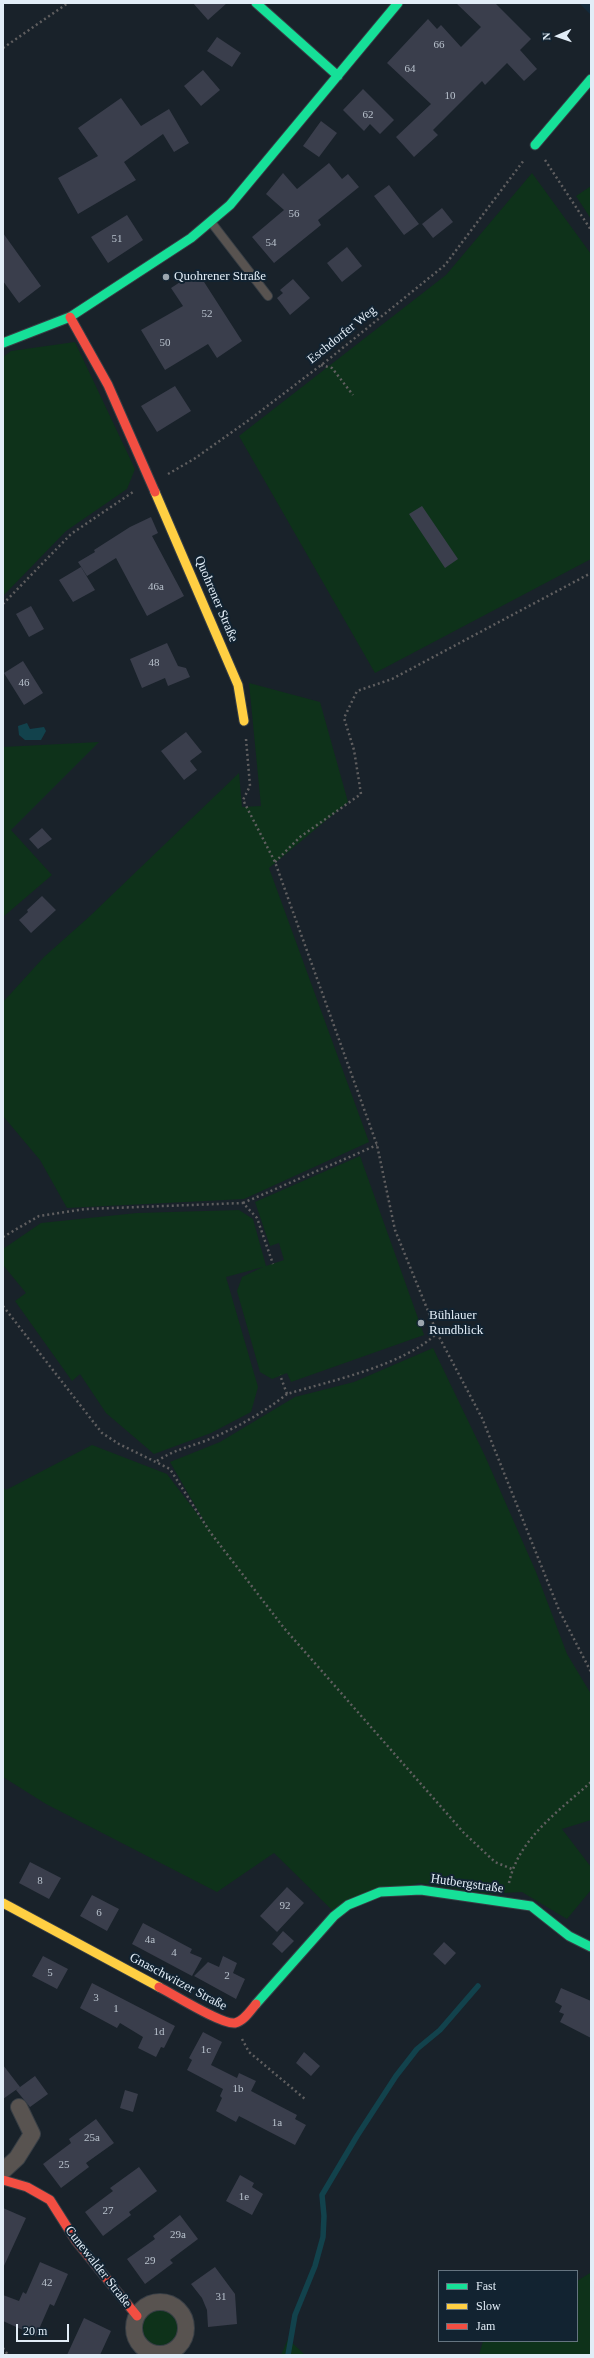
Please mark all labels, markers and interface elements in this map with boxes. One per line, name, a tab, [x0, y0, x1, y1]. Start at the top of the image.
north arrow	[538, 16, 578, 56]
text: N	[540, 32, 552, 41]
house number: 66	[434, 38, 444, 52]
house number: 64	[404, 62, 416, 76]
house number: 10	[444, 89, 456, 103]
house number: 62	[362, 108, 374, 122]
house number: 56	[288, 207, 300, 221]
house number: 51	[112, 232, 122, 246]
house number: 54	[266, 236, 276, 250]
place label: Quohrener Straße	[174, 269, 266, 285]
marker: Quohrener Straße	[161, 272, 171, 282]
street label: Eschdorfer Weg	[305, 303, 379, 367]
house number: 52	[202, 307, 212, 321]
house number: 50	[160, 336, 170, 350]
street label: Quohrener Straße	[191, 554, 241, 644]
house number: 46a	[148, 580, 164, 594]
house number: 48	[148, 656, 160, 670]
house number: 46	[18, 676, 30, 690]
place label: Bühlauer Rundblick	[429, 1308, 483, 1339]
marker: Bühlauer Rundblick	[416, 1318, 426, 1328]
street label: Hutbergstraße	[430, 1871, 504, 1897]
house number: 8	[37, 1874, 43, 1888]
house number: 92	[280, 1899, 290, 1913]
house number: 6	[96, 1906, 102, 1920]
house number: 4a	[145, 1933, 155, 1947]
house number: 4	[171, 1946, 177, 1960]
street label: Gnaschwitzer Straße	[127, 1950, 229, 2014]
house number: 5	[47, 1966, 53, 1980]
house number: 2	[224, 1969, 230, 1983]
house number: 3	[93, 1991, 99, 2005]
house number: 1	[113, 2002, 119, 2016]
house number: 1d	[154, 2025, 164, 2039]
house number: 1c	[201, 2043, 211, 2057]
house number: 1b	[232, 2082, 244, 2096]
house number: 1a	[272, 2116, 282, 2130]
house number: 25a	[84, 2131, 100, 2145]
house number: 25	[58, 2158, 70, 2172]
house number: 1e	[239, 2190, 249, 2204]
house number: 27	[102, 2204, 114, 2218]
street label: Cunewalder Straße	[61, 2223, 135, 2311]
house number: 29a	[170, 2228, 186, 2242]
house number: 29	[144, 2254, 156, 2268]
legend	[438, 2270, 578, 2342]
house number: 42	[42, 2276, 52, 2290]
text: Fast	[476, 2279, 496, 2293]
house number: 31	[216, 2290, 226, 2304]
text: Slow	[476, 2299, 501, 2313]
scale bar	[18, 2316, 71, 2342]
text: Jam	[476, 2319, 495, 2333]
text: 20 m	[23, 2324, 47, 2338]

